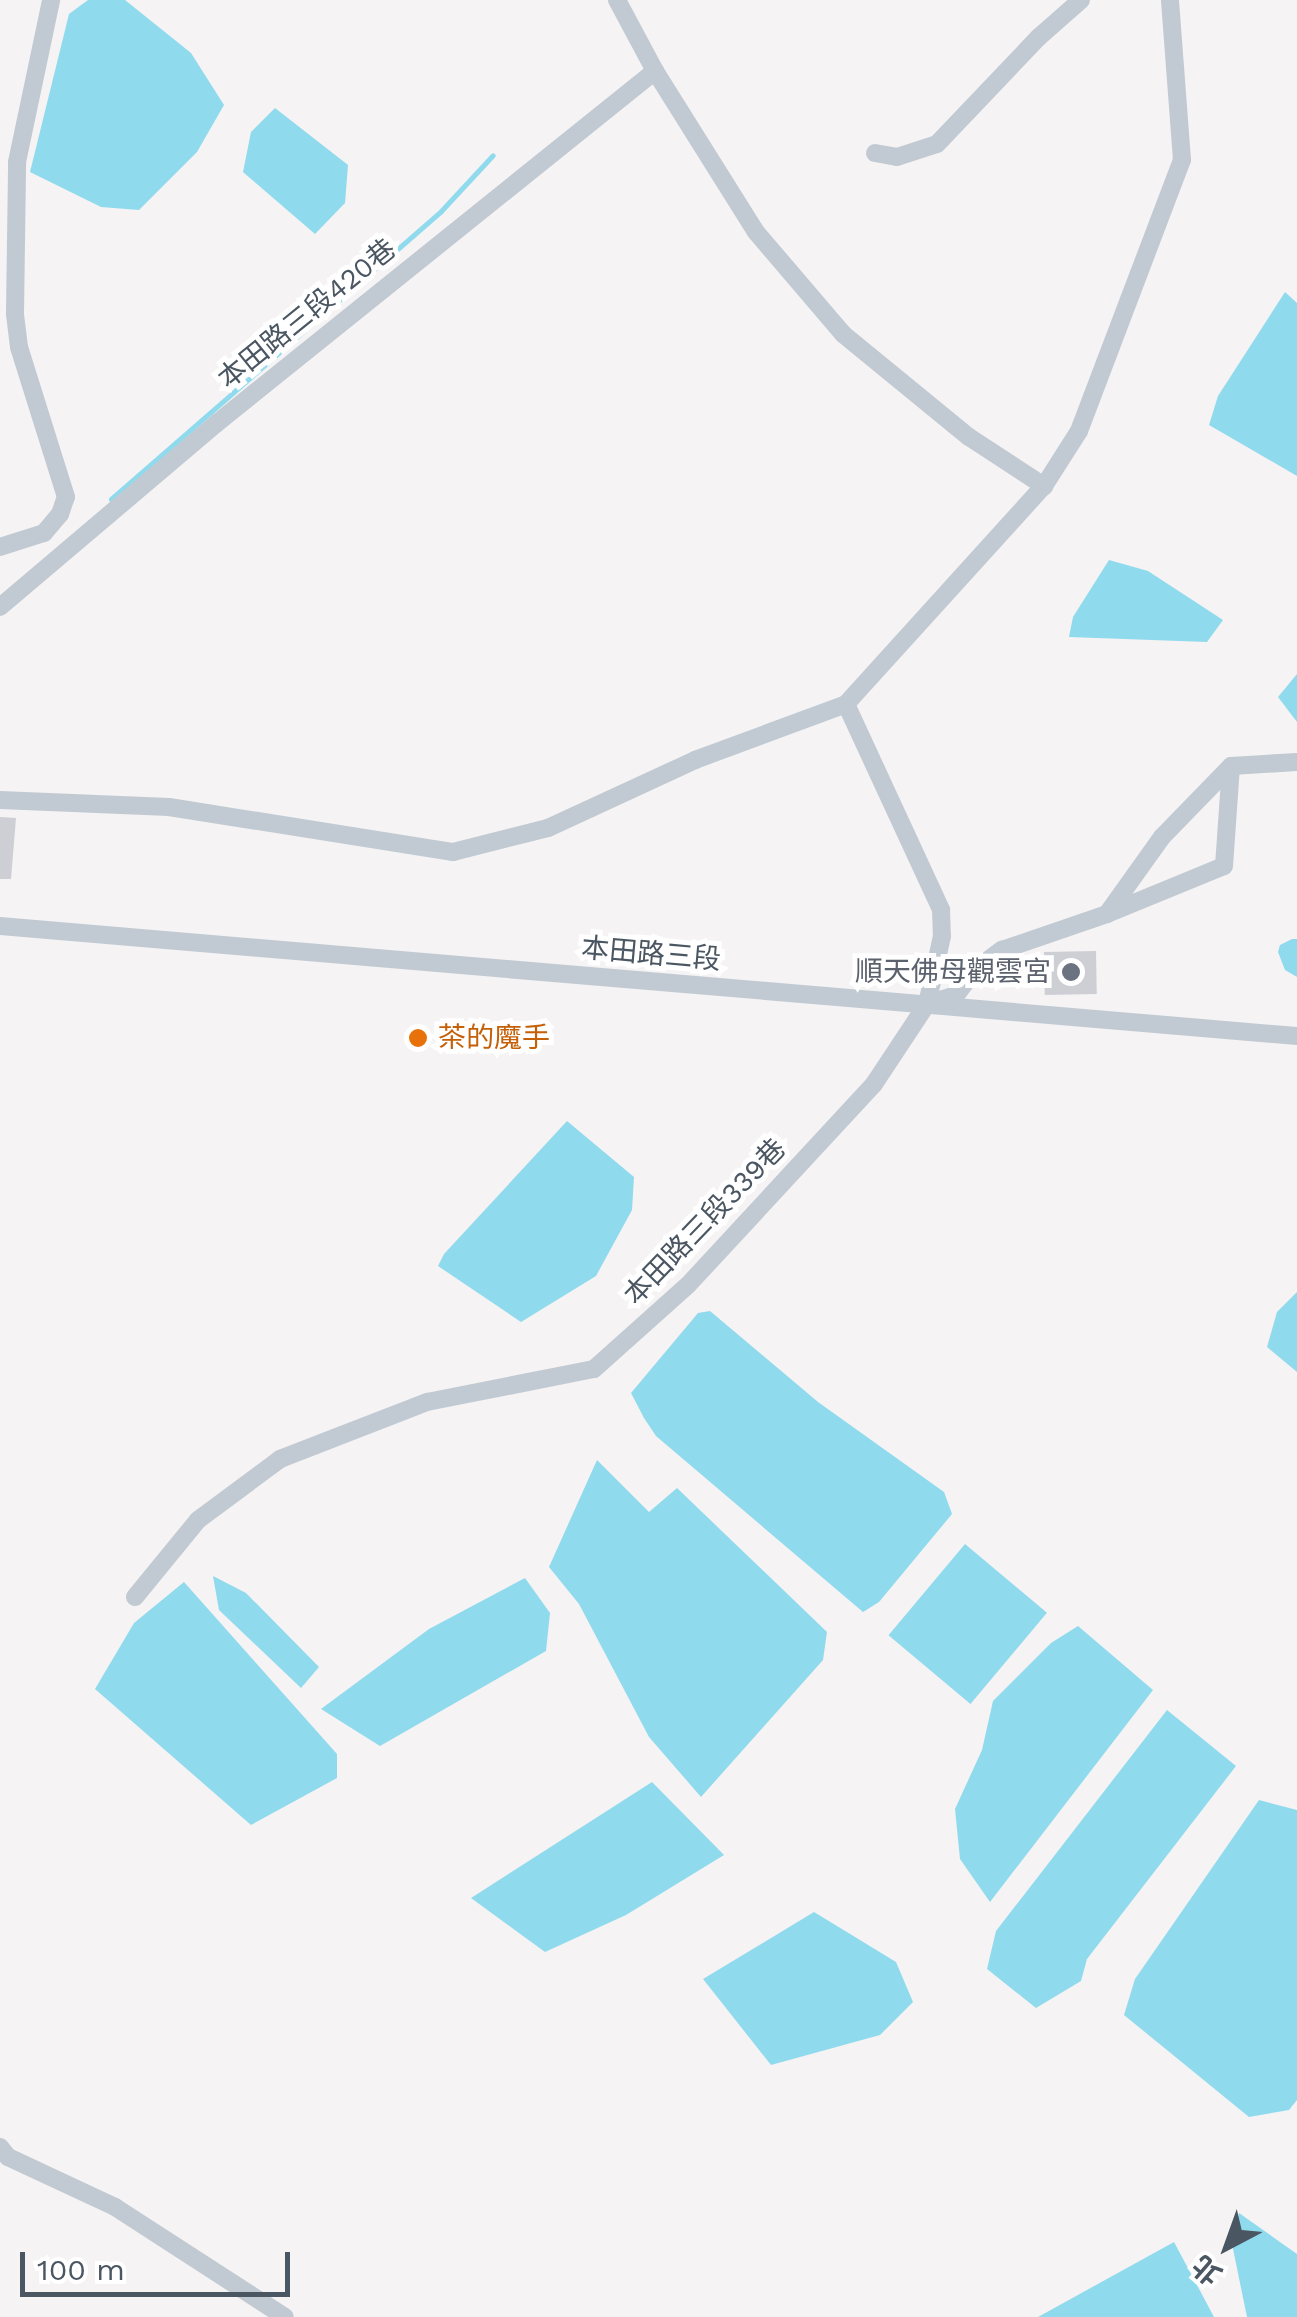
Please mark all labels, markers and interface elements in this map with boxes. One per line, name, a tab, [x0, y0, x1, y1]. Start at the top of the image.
street label: 本田路三段420巷	[211, 232, 403, 396]
street label: 本田路三段	[580, 931, 722, 977]
place label: 順天佛母觀雲宮	[855, 955, 1051, 989]
marker: 順天佛母觀雲宮	[1060, 961, 1082, 983]
place label: 茶的魔手	[438, 1021, 550, 1055]
marker: 茶的魔手	[407, 1027, 429, 1049]
street label: 本田路三段339巷	[617, 1132, 793, 1312]
north arrow	[1177, 2197, 1277, 2297]
scale bar	[25, 2232, 295, 2294]
text: 北	[1186, 2248, 1228, 2292]
text: 100 m	[37, 2252, 125, 2287]

